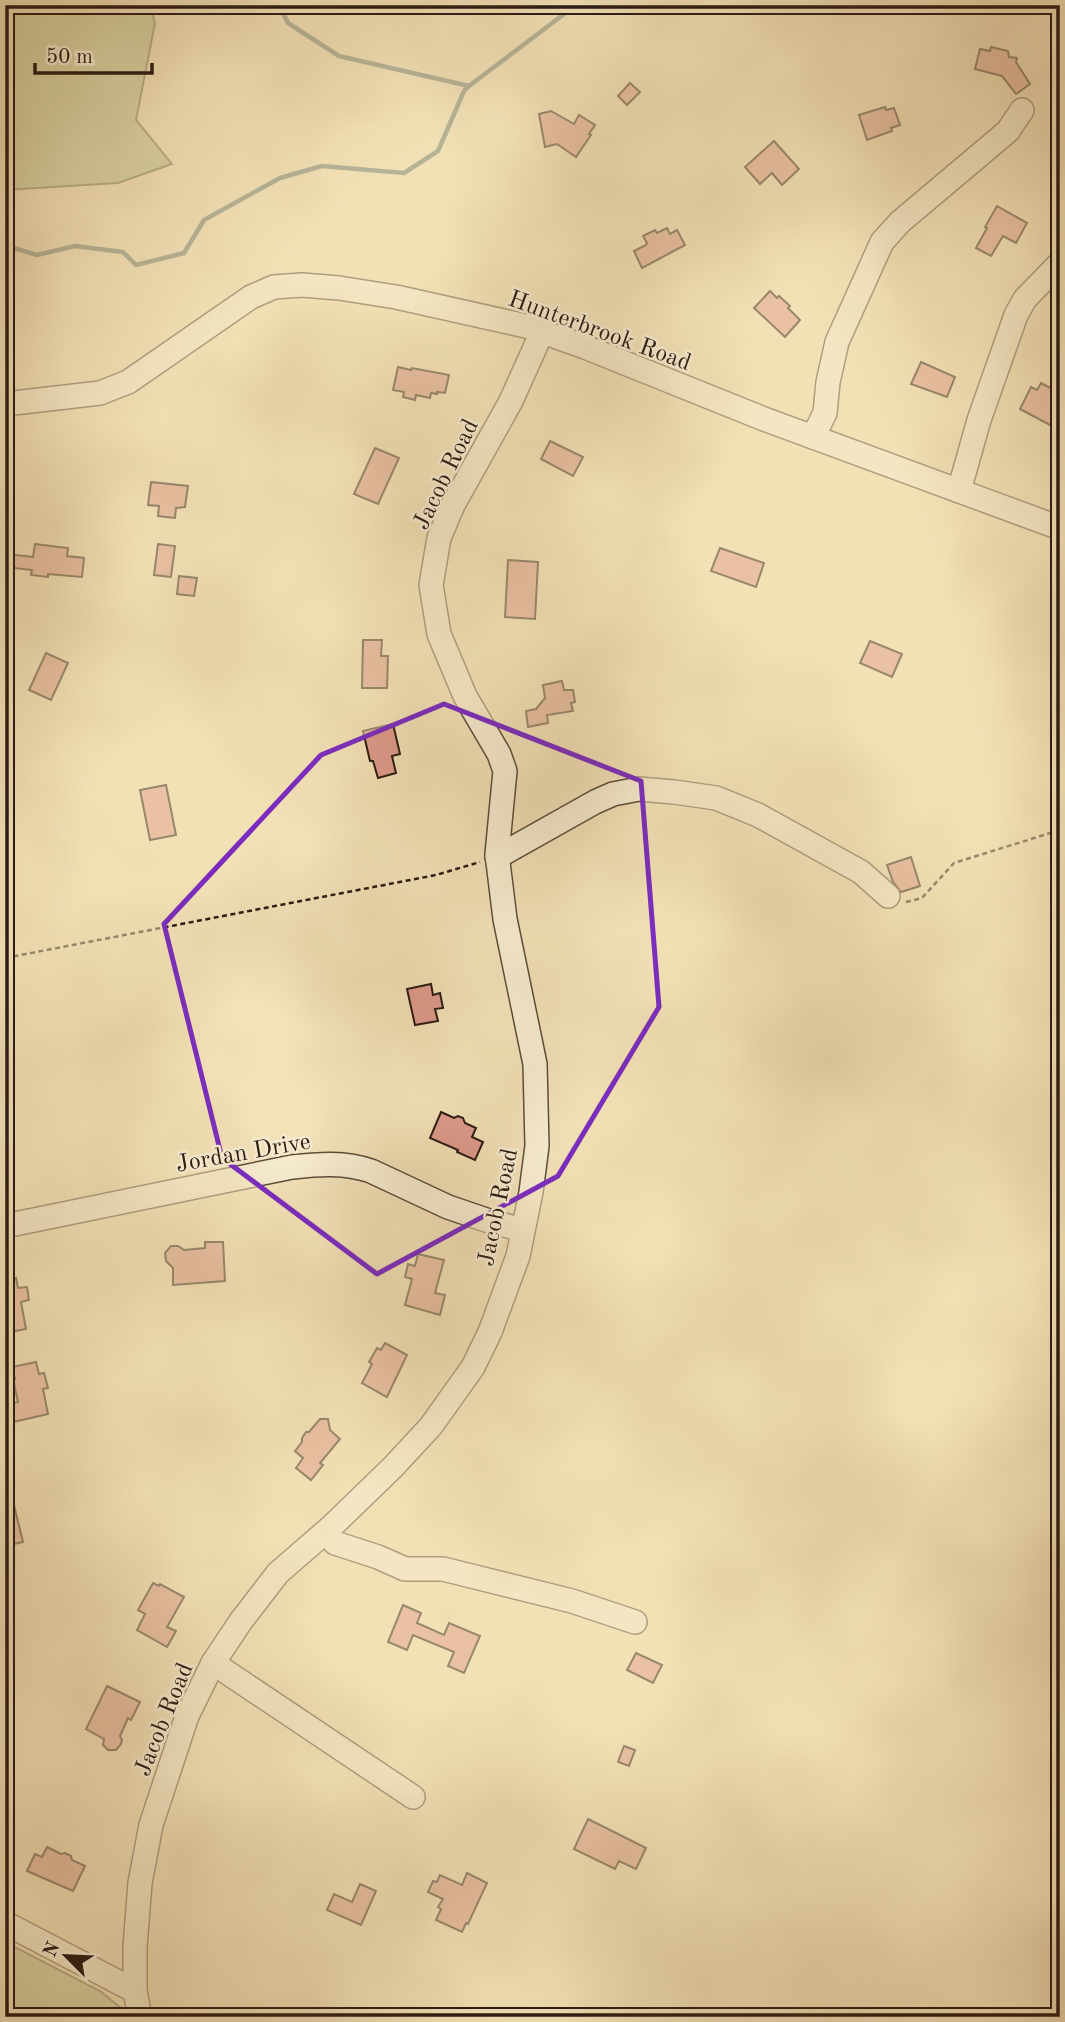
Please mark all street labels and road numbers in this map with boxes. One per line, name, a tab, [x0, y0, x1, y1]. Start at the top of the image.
street label: Hunterbrook Road	[505, 288, 694, 376]
street label: Jacob Road	[410, 416, 484, 534]
street label: Jordan Drive	[174, 1130, 313, 1178]
street label: Jacob Road	[475, 1146, 523, 1268]
street label: Jacob Road	[131, 1660, 198, 1780]

